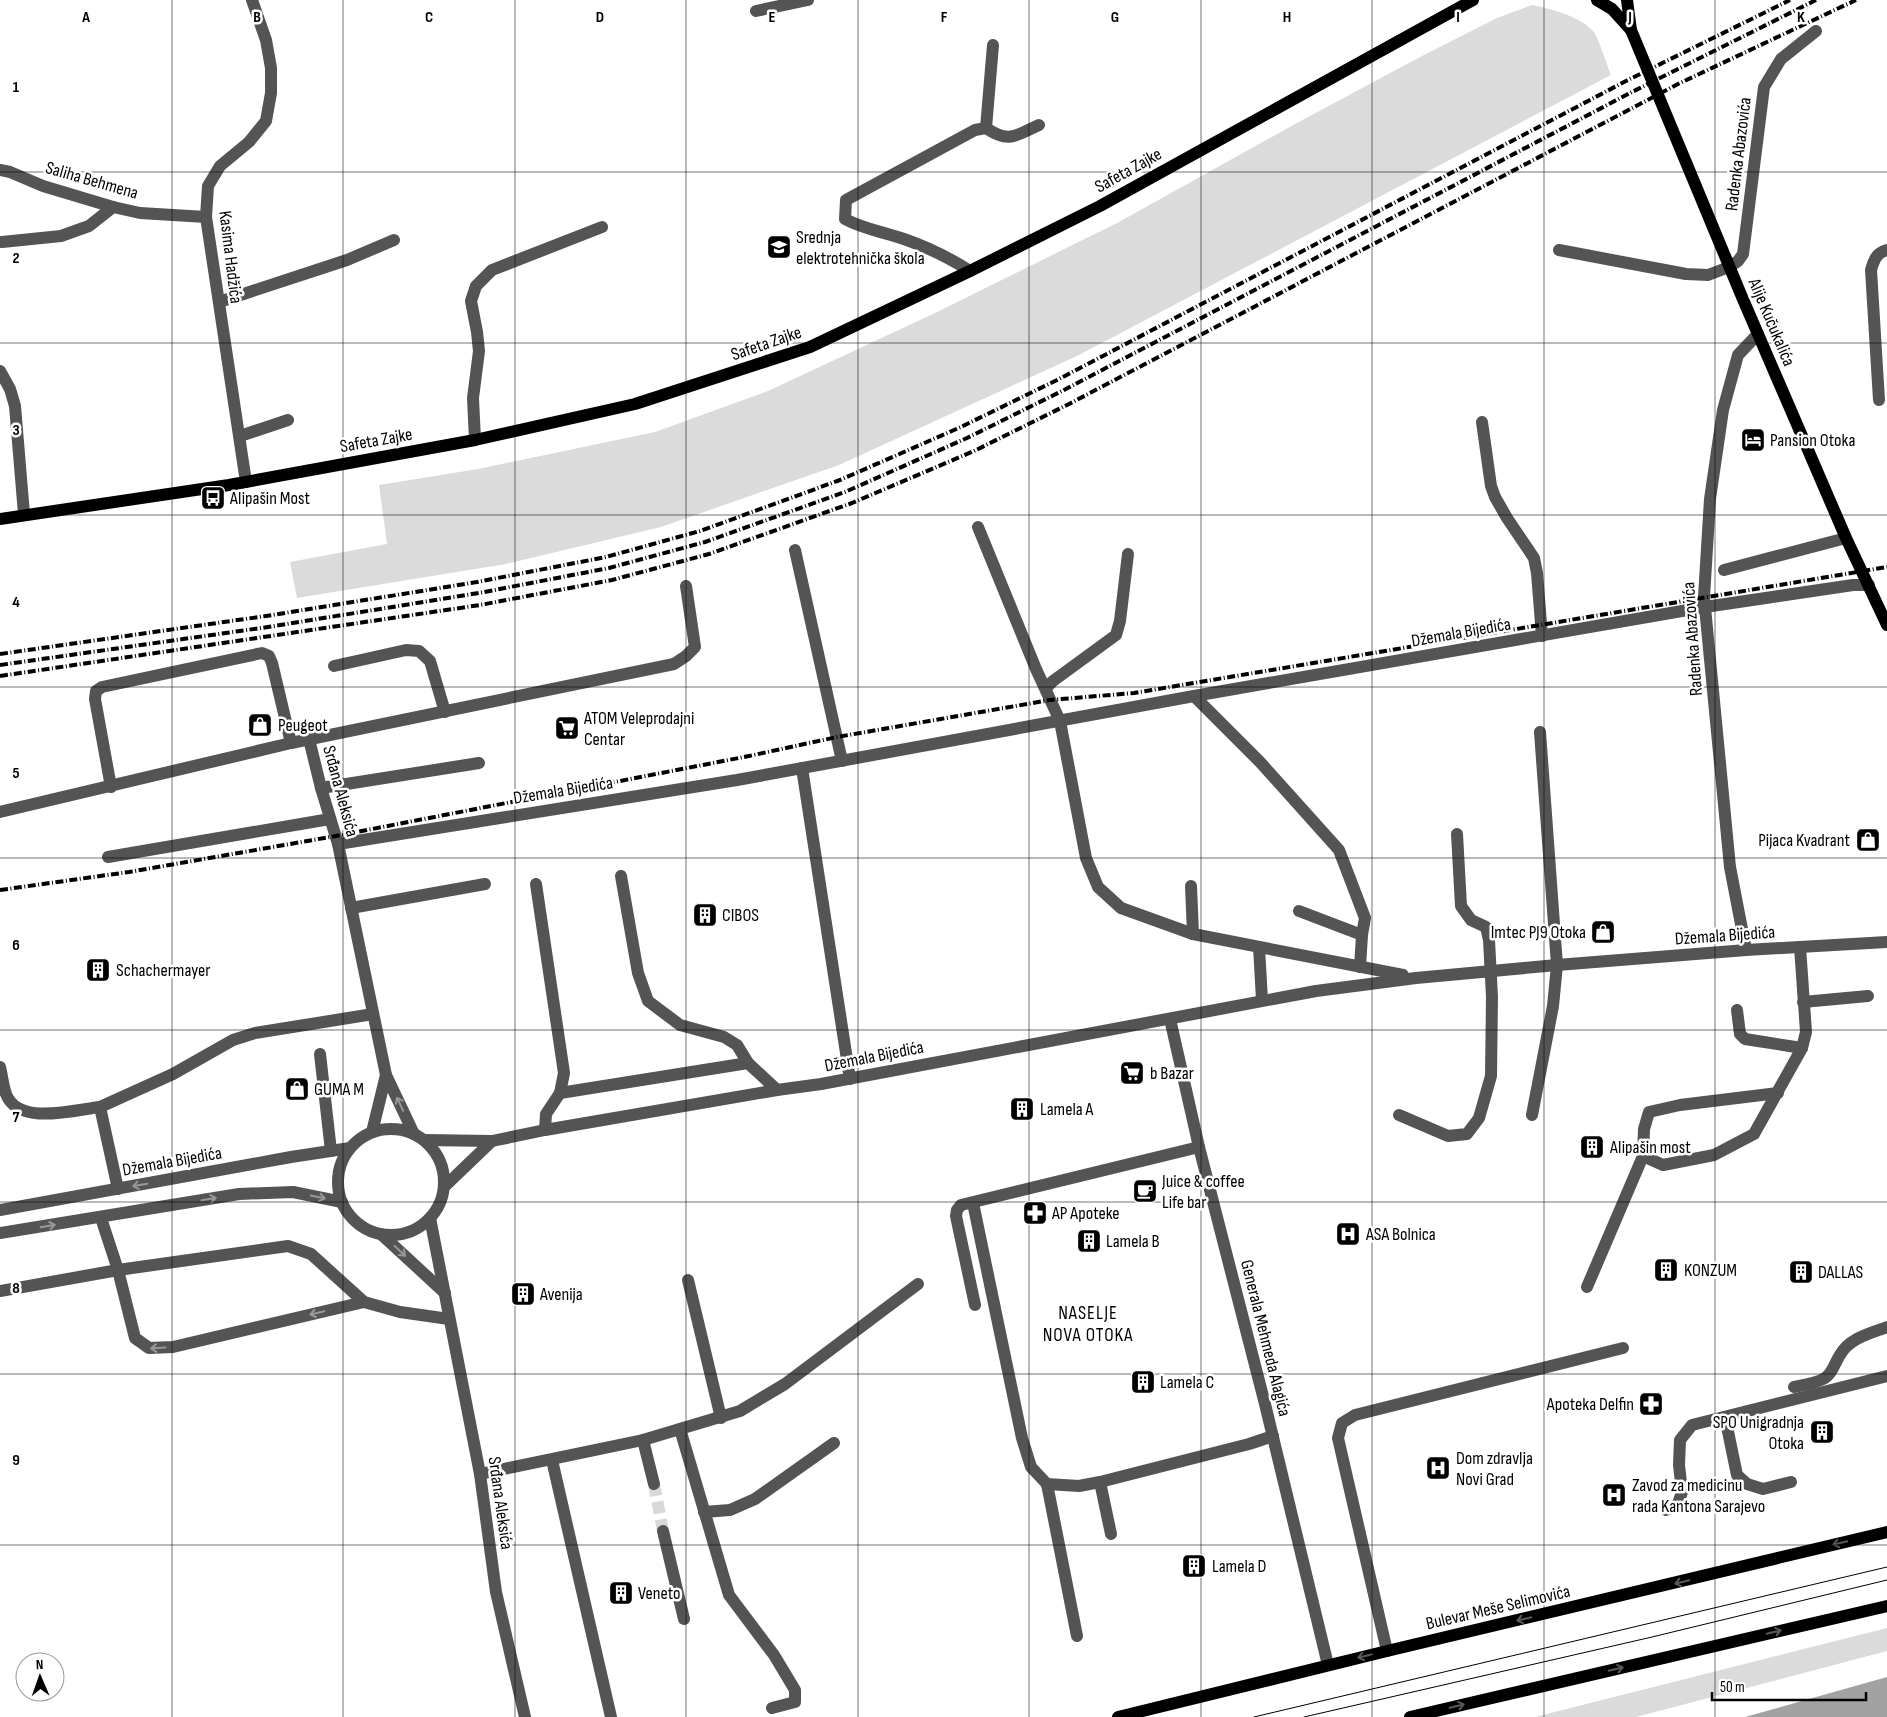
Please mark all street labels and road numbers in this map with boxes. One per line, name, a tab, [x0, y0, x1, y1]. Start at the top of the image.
street label: Radenka Abazovića	[1721, 96, 1756, 212]
street label: Safeta Zajke	[1091, 144, 1165, 197]
street label: Saliha Behmena	[43, 157, 141, 204]
street label: Kasima Hadžića	[214, 209, 247, 305]
street label: Alije Kučukalića	[1743, 274, 1799, 369]
street label: Safeta Zajke	[728, 322, 804, 365]
street label: Safeta Zajke	[338, 424, 414, 457]
street label: Radenka Abazovića	[1678, 581, 1707, 697]
street label: Džemala Bijedića	[1410, 613, 1512, 652]
street label: Srđana Aleksića	[318, 743, 363, 839]
street label: Džemala Bijedića	[512, 772, 614, 809]
street label: Džemala Bijedića	[1674, 922, 1776, 949]
street label: Džemala Bijedića	[823, 1037, 925, 1076]
street label: Džemala Bijedića	[121, 1142, 223, 1181]
street label: Generala Mehmeda Alagića	[1236, 1258, 1295, 1419]
street label: Srđana Aleksića	[484, 1455, 517, 1551]
street label: Bulevar Meše Selimovića	[1424, 1581, 1572, 1634]

